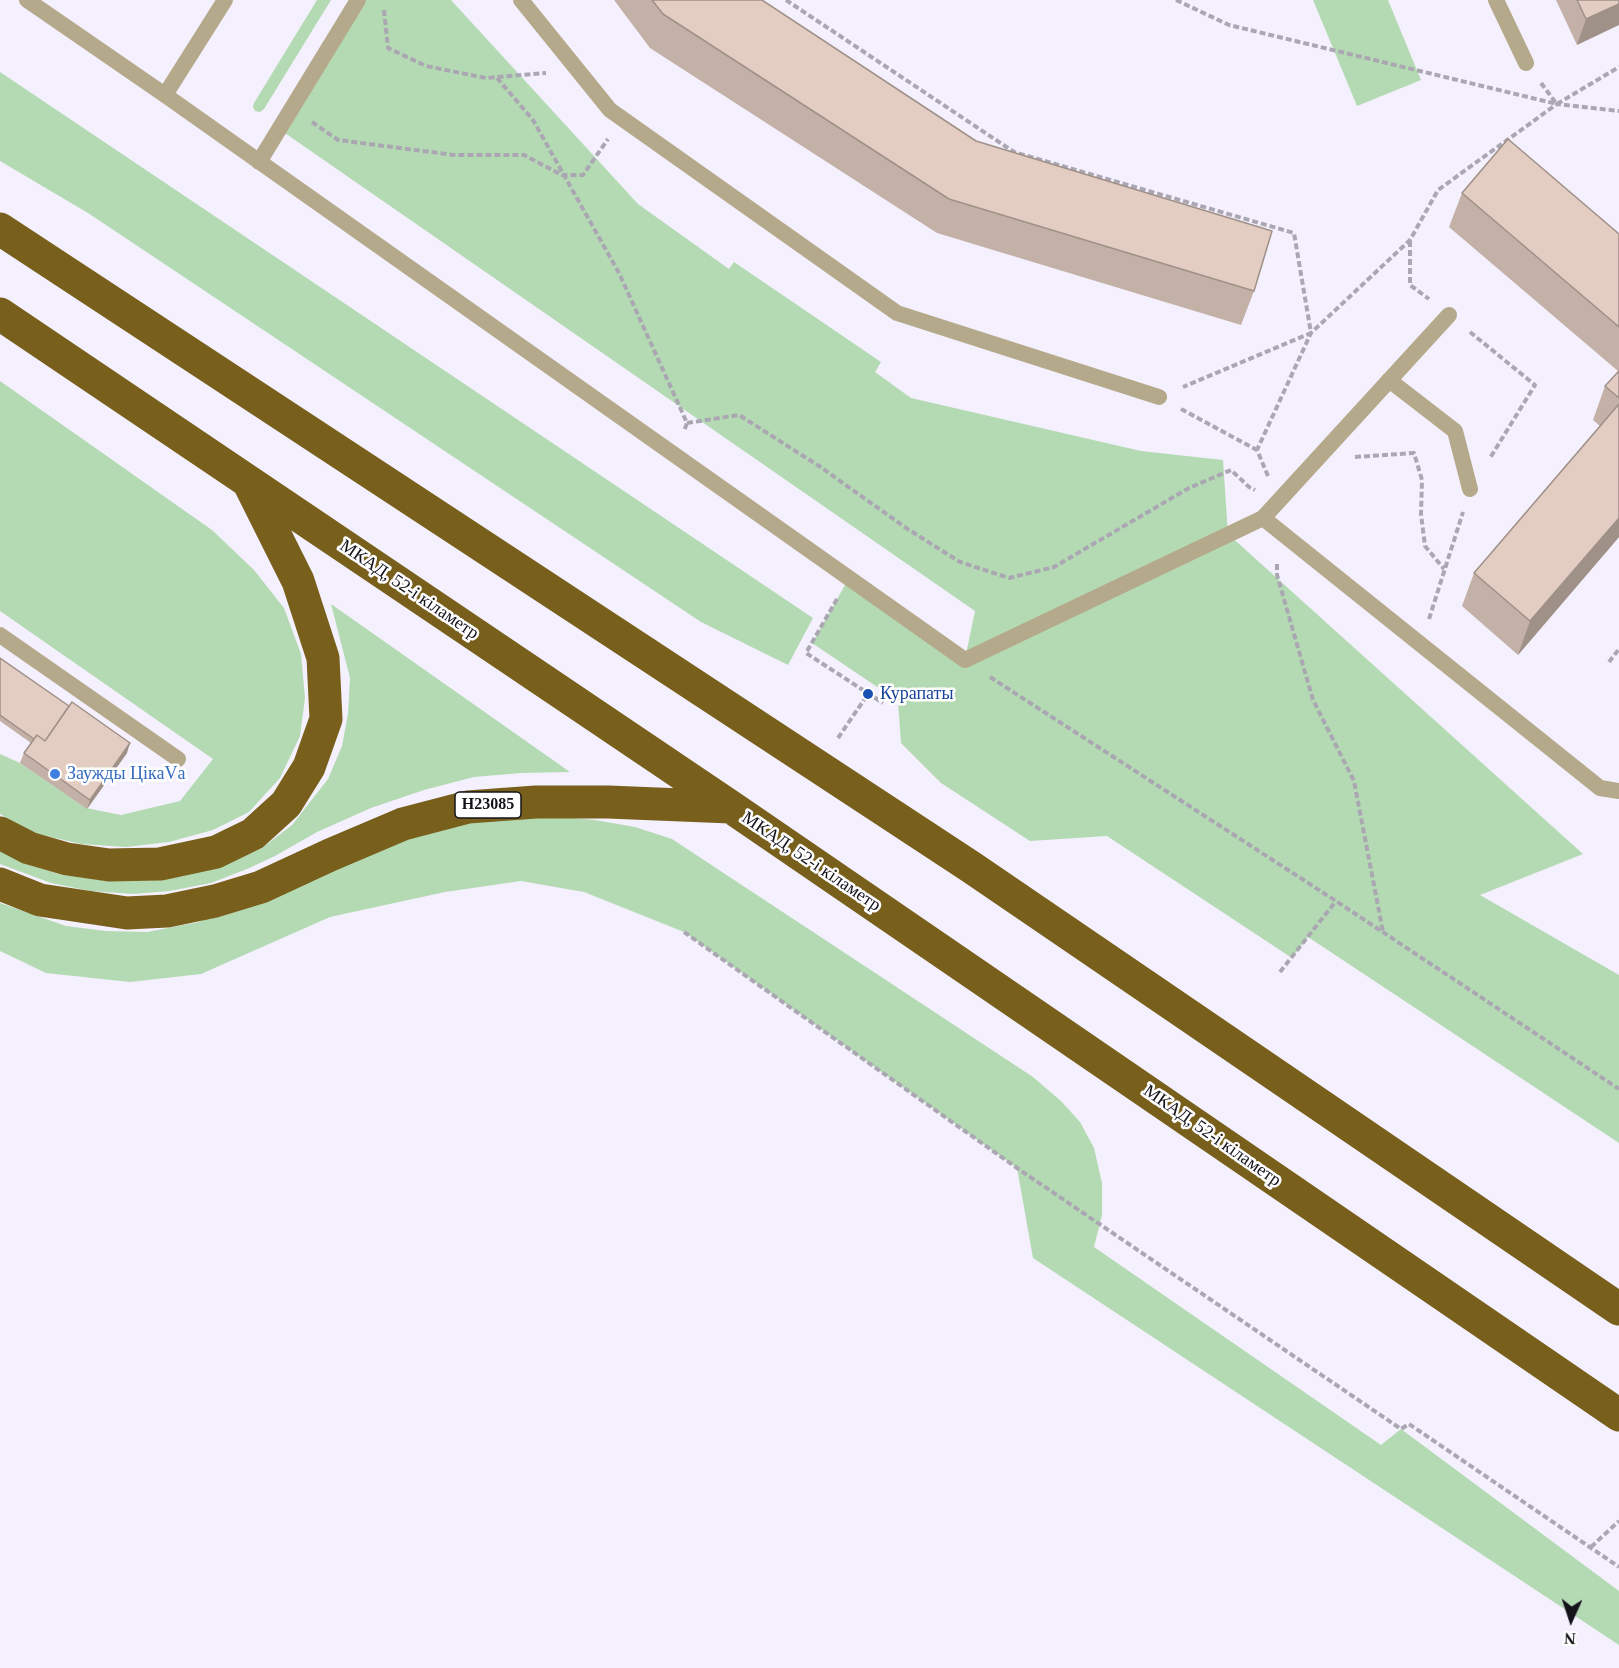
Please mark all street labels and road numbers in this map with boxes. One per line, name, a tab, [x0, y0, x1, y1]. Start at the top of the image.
street label: МКАД, 52-і кіламетр	[335, 535, 483, 645]
road number: Н23085	[455, 792, 521, 818]
street label: МКАД, 52-і кіламетр	[737, 807, 885, 917]
street label: МКАД, 52-і кіламетр	[1139, 1080, 1285, 1192]

